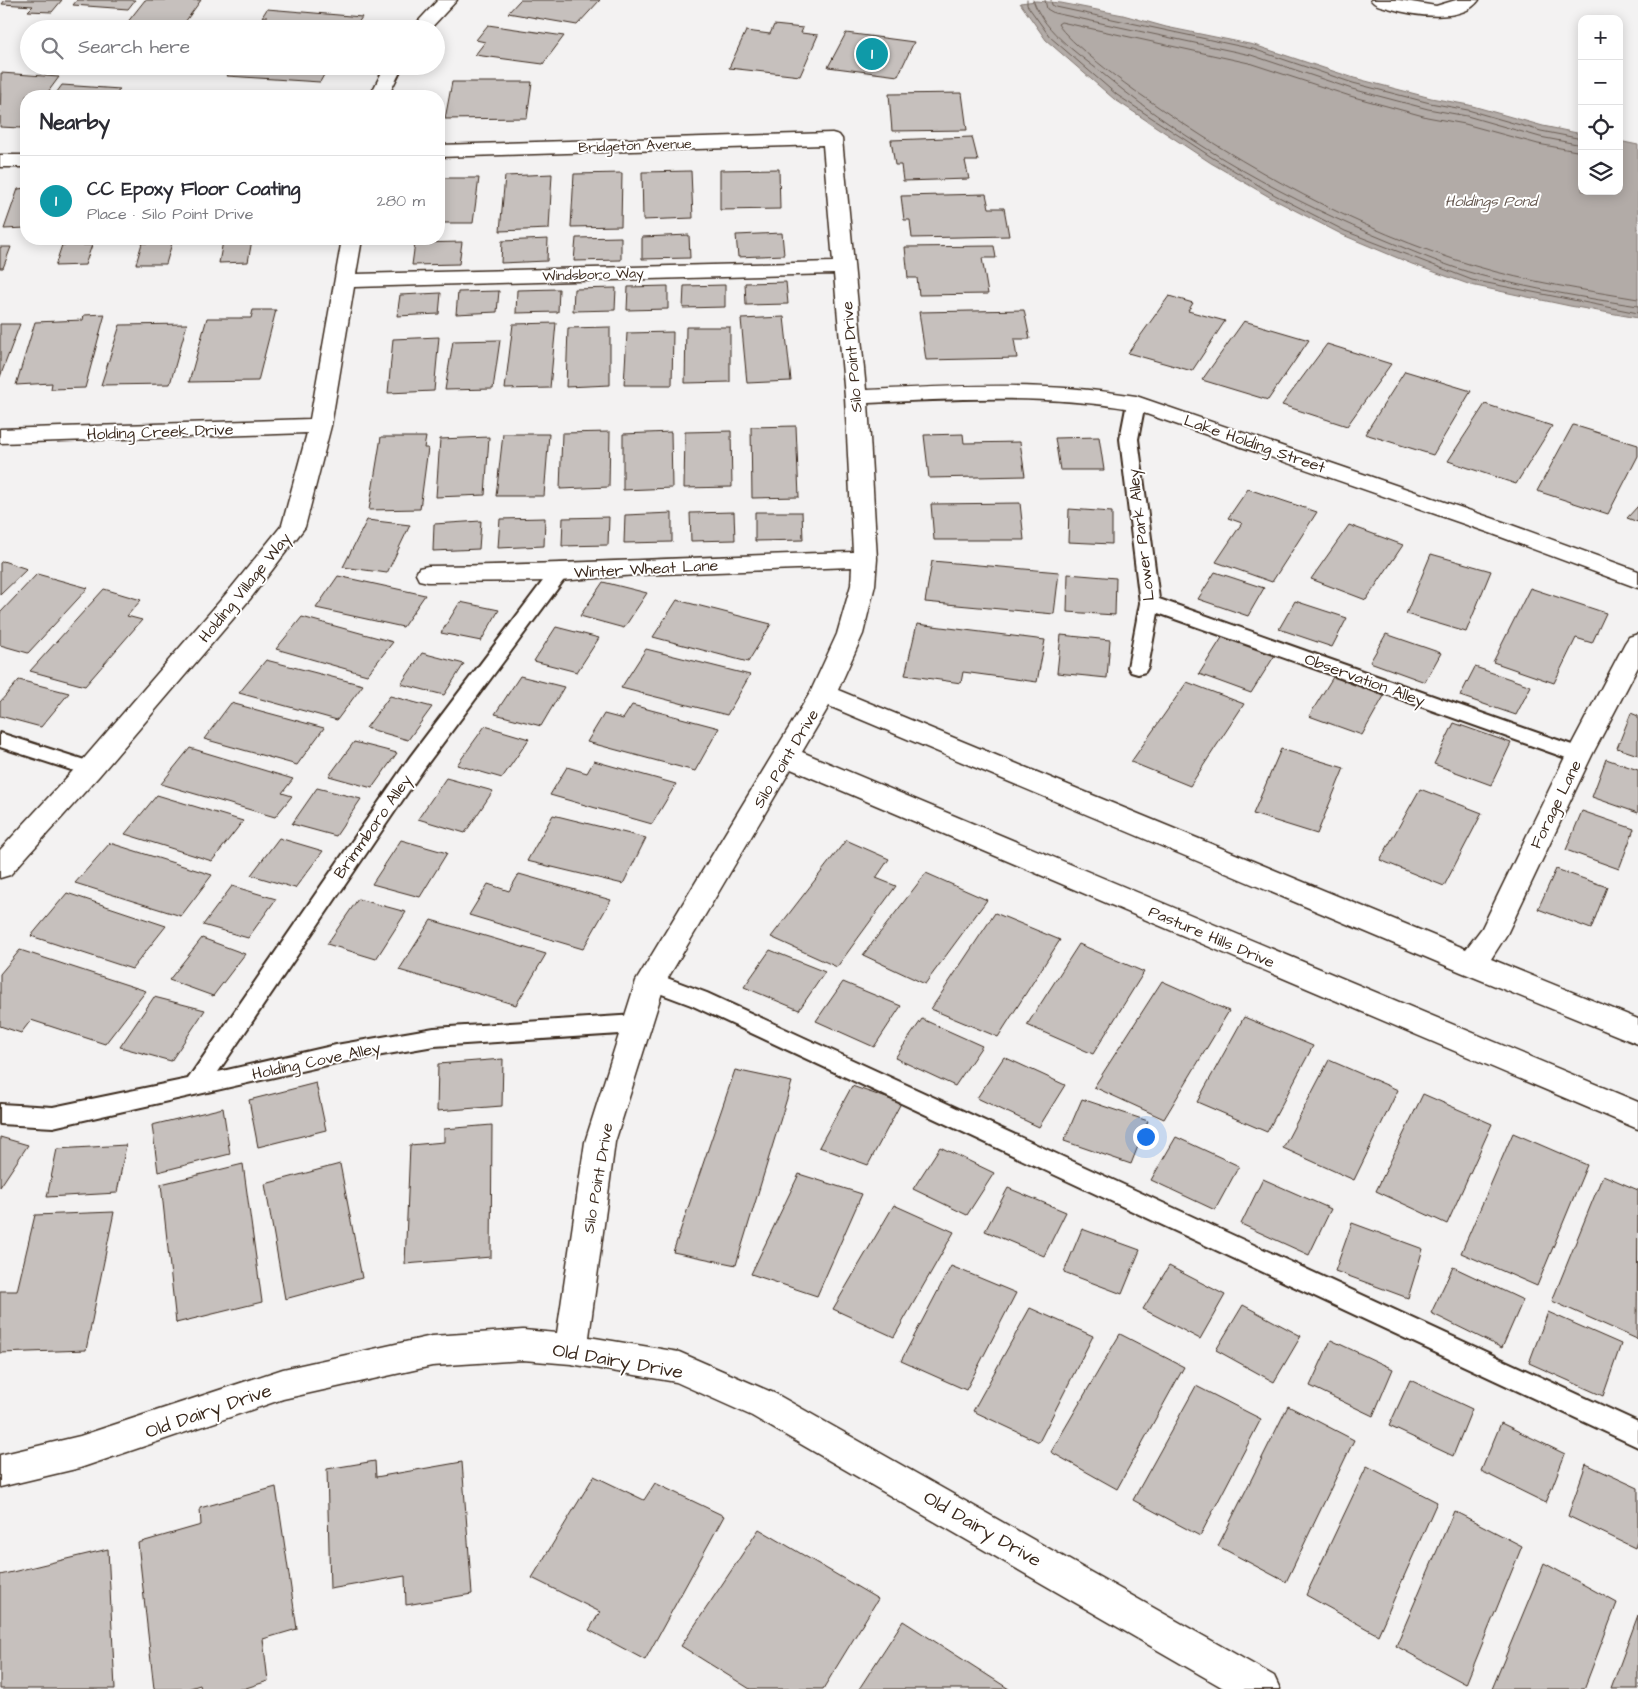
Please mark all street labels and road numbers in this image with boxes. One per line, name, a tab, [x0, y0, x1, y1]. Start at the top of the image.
street label: Bridgeton Avenue	[578, 134, 692, 158]
street label: Windsboro Way	[542, 263, 644, 287]
street label: Silo Point Drive	[836, 300, 868, 414]
street label: Lake Holding Street	[1181, 409, 1329, 480]
street label: Holding Creek Drive	[86, 418, 234, 447]
street label: Lower Park Alley	[1122, 467, 1161, 602]
street label: Holding Village Way	[194, 528, 297, 648]
street label: Winter Wheat Lane	[573, 554, 719, 584]
street label: Observation Alley	[1301, 648, 1428, 713]
street label: Silo Point Drive	[748, 705, 824, 812]
street label: Forage Lane	[1525, 756, 1588, 853]
street label: Brimmboro Alley	[329, 770, 418, 884]
street label: Pasture Hills Drive	[1145, 900, 1278, 974]
street label: Holding Cove Alley	[250, 1037, 383, 1086]
street label: Silo Point Drive	[577, 1121, 619, 1235]
street label: Old Dairy Drive	[550, 1337, 685, 1387]
street label: Old Dairy Drive	[142, 1377, 276, 1447]
street label: Old Dairy Drive	[918, 1485, 1046, 1575]

